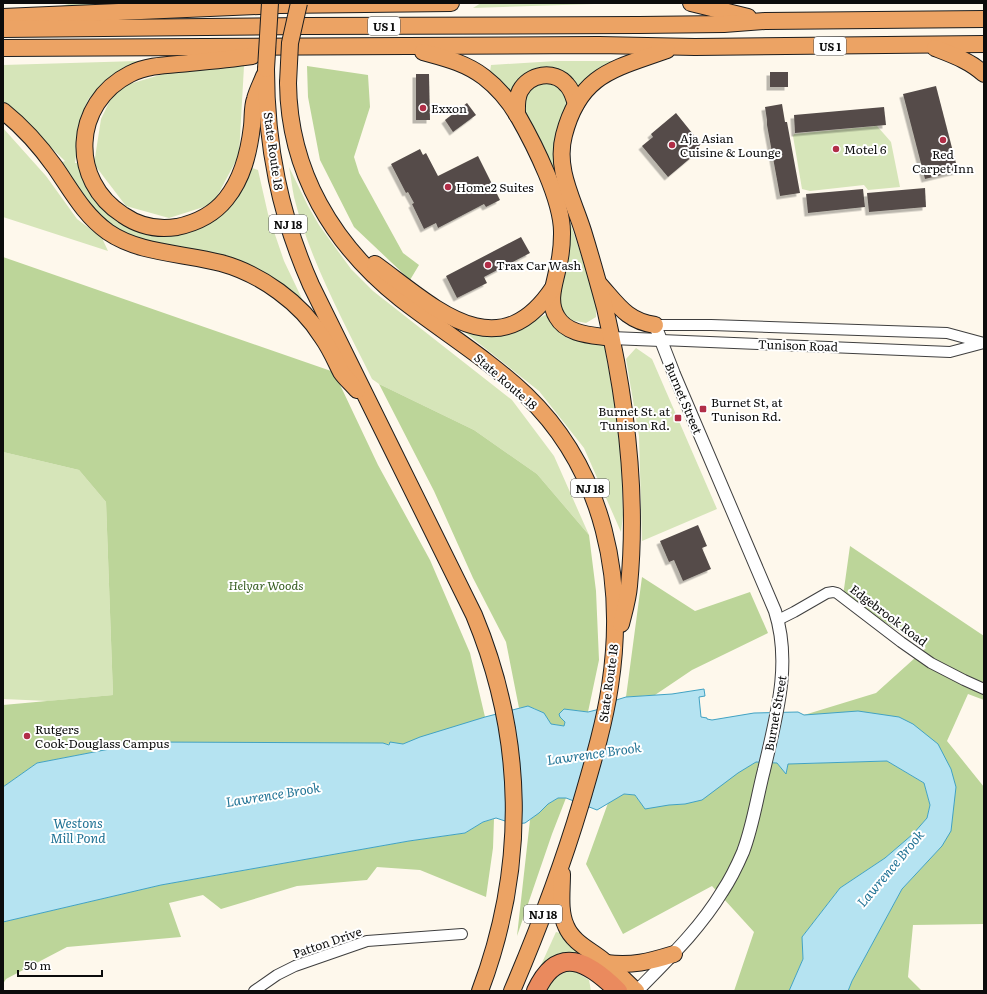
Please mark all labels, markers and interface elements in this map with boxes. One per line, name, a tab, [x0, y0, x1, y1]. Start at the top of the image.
road number: US 1	[368, 17, 400, 35]
road number: US 1	[814, 37, 846, 55]
place label: Exxon	[431, 99, 467, 117]
marker: Exxon	[418, 103, 428, 113]
street label: State Route 18	[260, 111, 288, 192]
place label: Aja Asian Cuisine & Lounge	[680, 129, 781, 161]
marker: Red Carpet Inn	[938, 135, 948, 145]
marker: Aja Asian Cuisine & Lounge	[667, 140, 677, 150]
place label: Motel 6	[844, 140, 887, 158]
marker: Motel 6	[831, 144, 841, 154]
place label: Red Carpet Inn	[912, 145, 974, 177]
place label: Home2 Suites	[456, 178, 534, 196]
marker: Home2 Suites	[443, 182, 453, 192]
road number: NJ 18	[269, 215, 307, 233]
place label: Trax Car Wash	[496, 256, 581, 274]
marker: Trax Car Wash	[483, 260, 493, 270]
street label: Tunison Road	[758, 335, 839, 355]
street label: State Route 18	[470, 348, 542, 414]
street label: Burnet Street	[661, 359, 707, 437]
place label: Burnet St, at Tunison Rd.	[711, 393, 783, 425]
place label: Burnet St. at Tunison Rd.	[598, 402, 670, 434]
marker: Burnet St, at Tunison Rd.	[698, 404, 708, 414]
marker: Burnet St. at Tunison Rd.	[673, 413, 683, 423]
road number: NJ 18	[571, 479, 609, 497]
park label: Helyar Woods	[228, 576, 304, 594]
street label: Edgebrook Road	[847, 580, 932, 650]
street label: State Route 18	[594, 642, 622, 723]
street label: Burnet Street	[759, 674, 791, 752]
place label: Rutgers Cook-Douglass Campus	[35, 720, 170, 752]
marker: Rutgers Cook-Douglass Campus	[22, 731, 32, 741]
water label: Lawrence Brook	[546, 737, 643, 769]
water label: Lawrence Brook	[224, 777, 322, 811]
water label: Westons Mill Pond	[50, 813, 106, 847]
water label: Lawrence Brook	[852, 825, 928, 911]
road number: NJ 18	[524, 905, 562, 923]
street label: Patton Drive	[290, 922, 364, 962]
scale bar	[18, 952, 102, 978]
text: 50 m	[24, 956, 51, 974]

